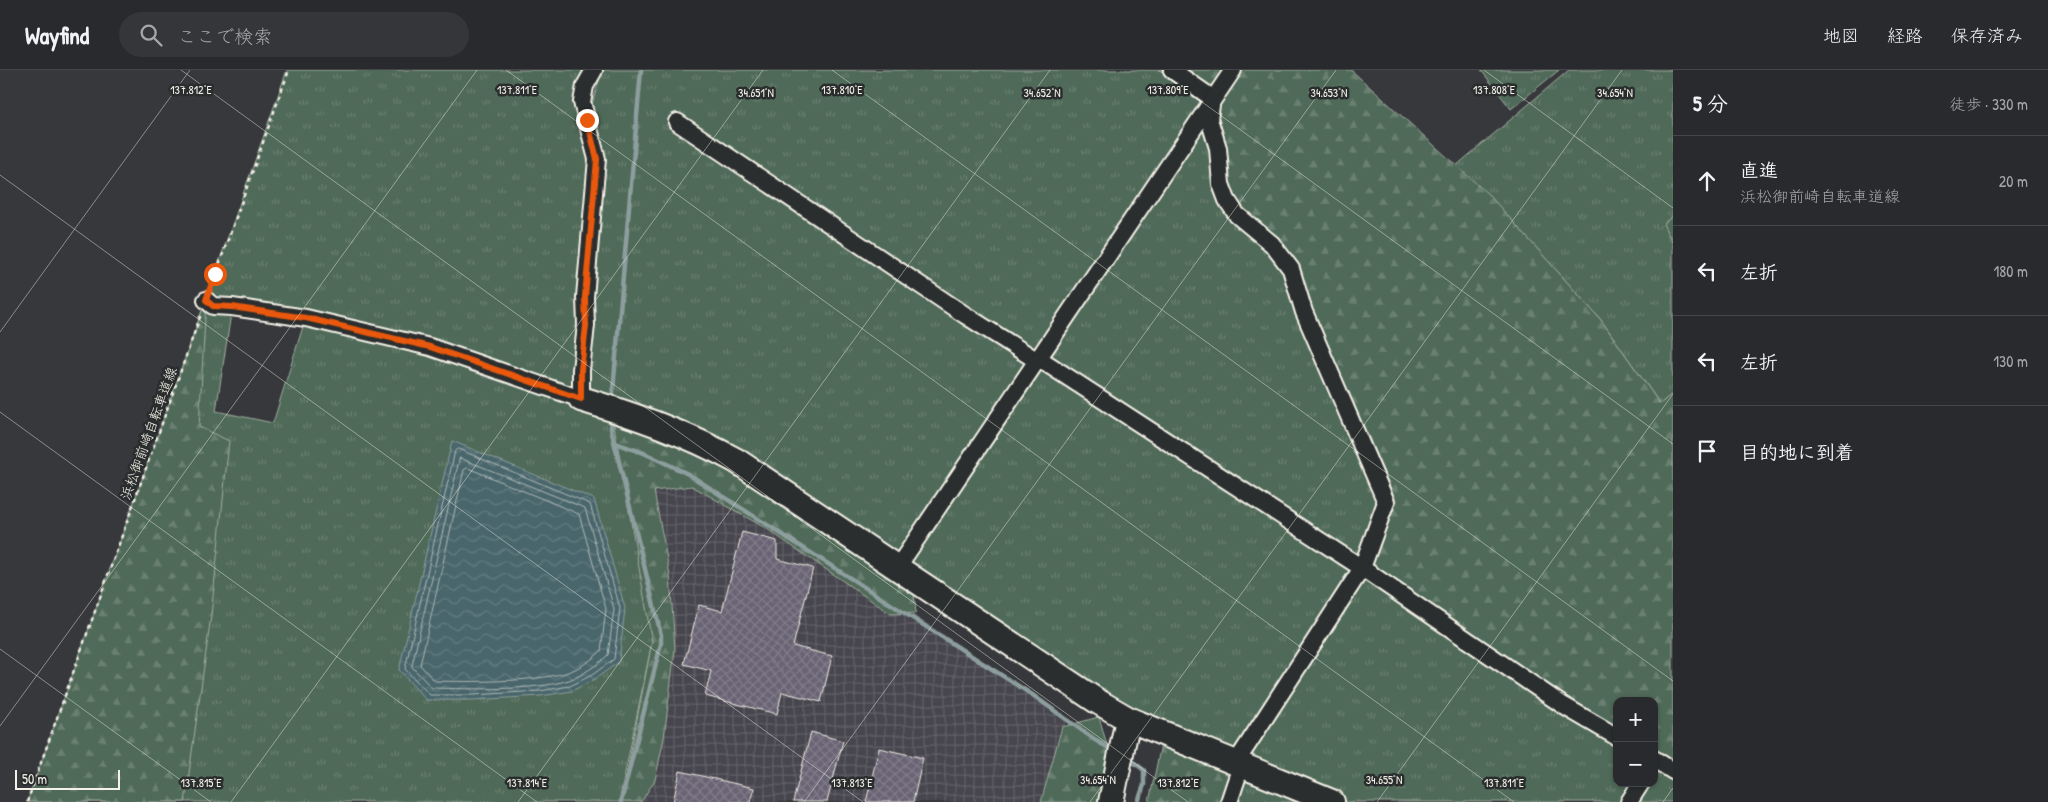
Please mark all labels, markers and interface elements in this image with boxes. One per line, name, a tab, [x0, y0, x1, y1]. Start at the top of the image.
search box	[119, 12, 469, 57]
text: Wayfind	[25, 19, 89, 51]
icon: search	[137, 21, 165, 49]
text: ここで検索	[177, 23, 272, 49]
text: 地図	[1823, 23, 1859, 48]
text: 経路	[1887, 23, 1923, 48]
text: 保存済み	[1951, 23, 2023, 48]
text: 137.812°E	[170, 81, 212, 98]
text: 137.811°E	[497, 81, 538, 98]
text: 137.810°E	[821, 81, 863, 98]
text: 137.809°E	[1147, 81, 1189, 98]
text: 137.808°E	[1473, 81, 1516, 98]
text: 34.651°N	[738, 84, 774, 101]
text: 34.652°N	[1023, 84, 1061, 101]
text: 34.653°N	[1311, 84, 1347, 101]
text: 34.654°N	[1597, 84, 1633, 101]
text: 5 分	[1693, 89, 1728, 118]
text: 徒歩 · 330 m	[1949, 93, 2028, 115]
route end	[576, 109, 599, 132]
text: 直進	[1740, 157, 1778, 183]
icon: ahead	[1693, 167, 1721, 195]
text: 20 m	[1999, 170, 2028, 192]
text: 浜松御前崎自転車道線	[1740, 185, 1900, 207]
icon: left	[1693, 257, 1721, 285]
text: 左折	[1740, 259, 1778, 285]
text: 180 m	[1994, 260, 2028, 282]
route start	[204, 263, 227, 286]
icon: left	[1693, 347, 1721, 375]
text: 左折	[1740, 349, 1778, 375]
text: 130 m	[1993, 350, 2028, 372]
street label: 浜松御前崎自転車道線	[115, 364, 181, 502]
icon: arrive	[1693, 437, 1721, 465]
text: 目的地に到着	[1740, 439, 1854, 465]
map controls	[1613, 697, 1658, 787]
button: +	[1613, 697, 1658, 742]
button: −	[1613, 742, 1658, 787]
scale bar	[15, 767, 120, 790]
text: 50 m	[22, 769, 47, 788]
text: 34.654°N	[1080, 771, 1116, 788]
text: 34.655°N	[1366, 771, 1402, 788]
text: 137.815°E	[181, 774, 222, 791]
text: 137.814°E	[507, 774, 548, 791]
text: 137.813°E	[831, 774, 873, 791]
text: 137.812°E	[1157, 774, 1199, 791]
text: 137.811°E	[1484, 774, 1525, 791]

